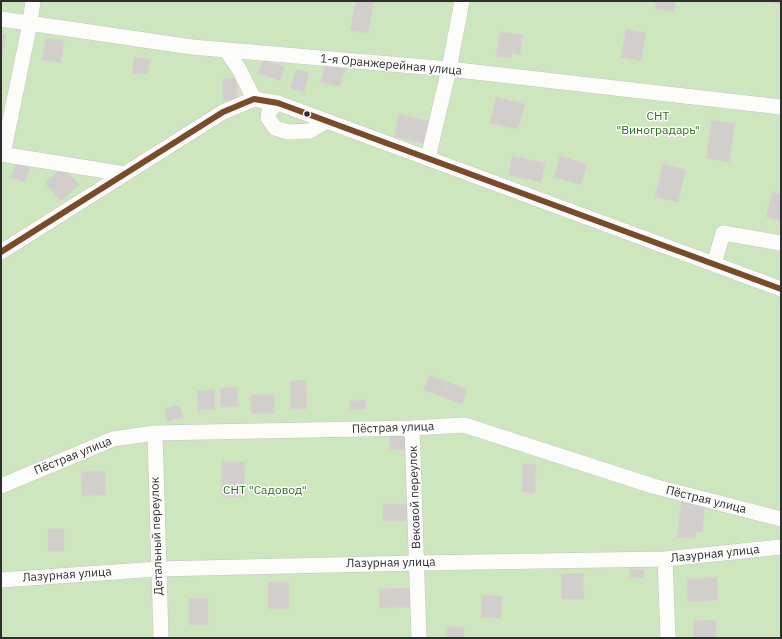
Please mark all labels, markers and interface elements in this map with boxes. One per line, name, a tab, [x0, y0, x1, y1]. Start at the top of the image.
street label: 1-я Оранжерейная улица	[319, 52, 463, 78]
unlabelled marker	[302, 109, 312, 119]
park label: СНТ "Виноградарь"	[616, 110, 700, 138]
street label: Пёстрая улица	[352, 419, 434, 437]
street label: Пёстрая улица	[32, 434, 114, 478]
street label: Вековой переулок	[406, 445, 424, 549]
street label: Детальный переулок	[148, 476, 166, 596]
street label: Пёстрая улица	[664, 483, 748, 517]
park label: СНТ "Садовод"	[223, 484, 307, 498]
street label: Лазурная улица	[670, 542, 760, 566]
street label: Лазурная улица	[346, 555, 436, 571]
street label: Лазурная улица	[22, 565, 112, 585]

